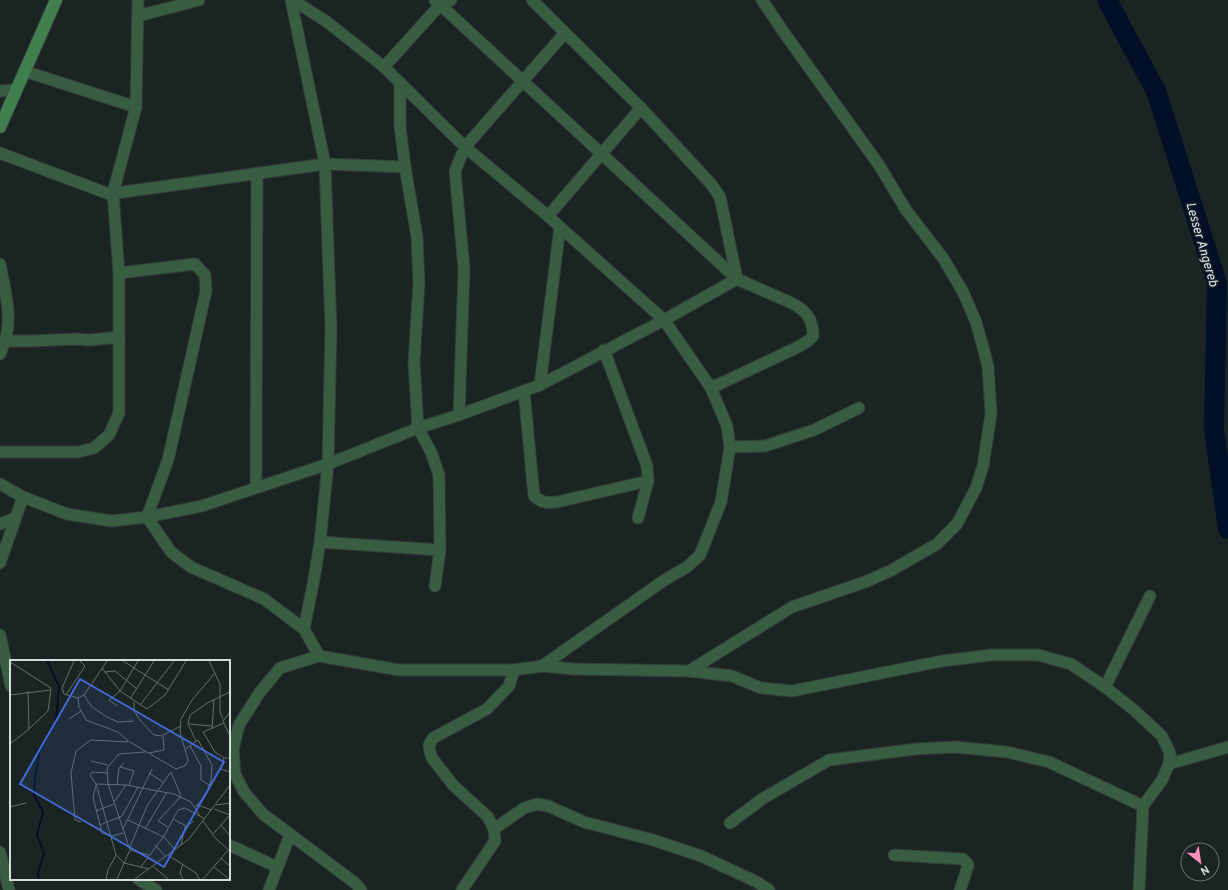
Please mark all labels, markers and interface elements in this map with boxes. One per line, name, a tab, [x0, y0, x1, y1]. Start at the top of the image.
water label: Lesser Angereb	[1181, 200, 1221, 290]
inset map	[10, 660, 230, 880]
north arrow	[1180, 842, 1220, 882]
text: N	[1198, 862, 1211, 878]

